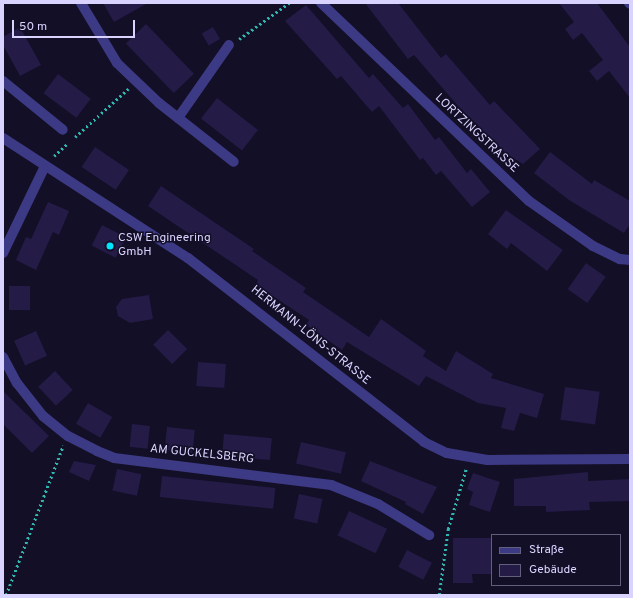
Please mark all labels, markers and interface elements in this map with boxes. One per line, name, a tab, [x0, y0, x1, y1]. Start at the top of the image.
scale bar	[14, 12, 137, 38]
text: 50 m	[19, 19, 47, 35]
street label: LORTZINGSTRASSE	[431, 92, 521, 176]
place label: CSW Engineering GmbH	[118, 232, 211, 260]
marker: CSW Engineering GmbH	[105, 241, 115, 251]
street label: HERMANN-LÖNS-STRASSE	[247, 283, 373, 389]
street label: AM GUCKELSBERG	[149, 442, 255, 468]
legend	[491, 534, 621, 586]
text: Straße	[529, 542, 564, 558]
text: Gebäude	[529, 562, 577, 578]

